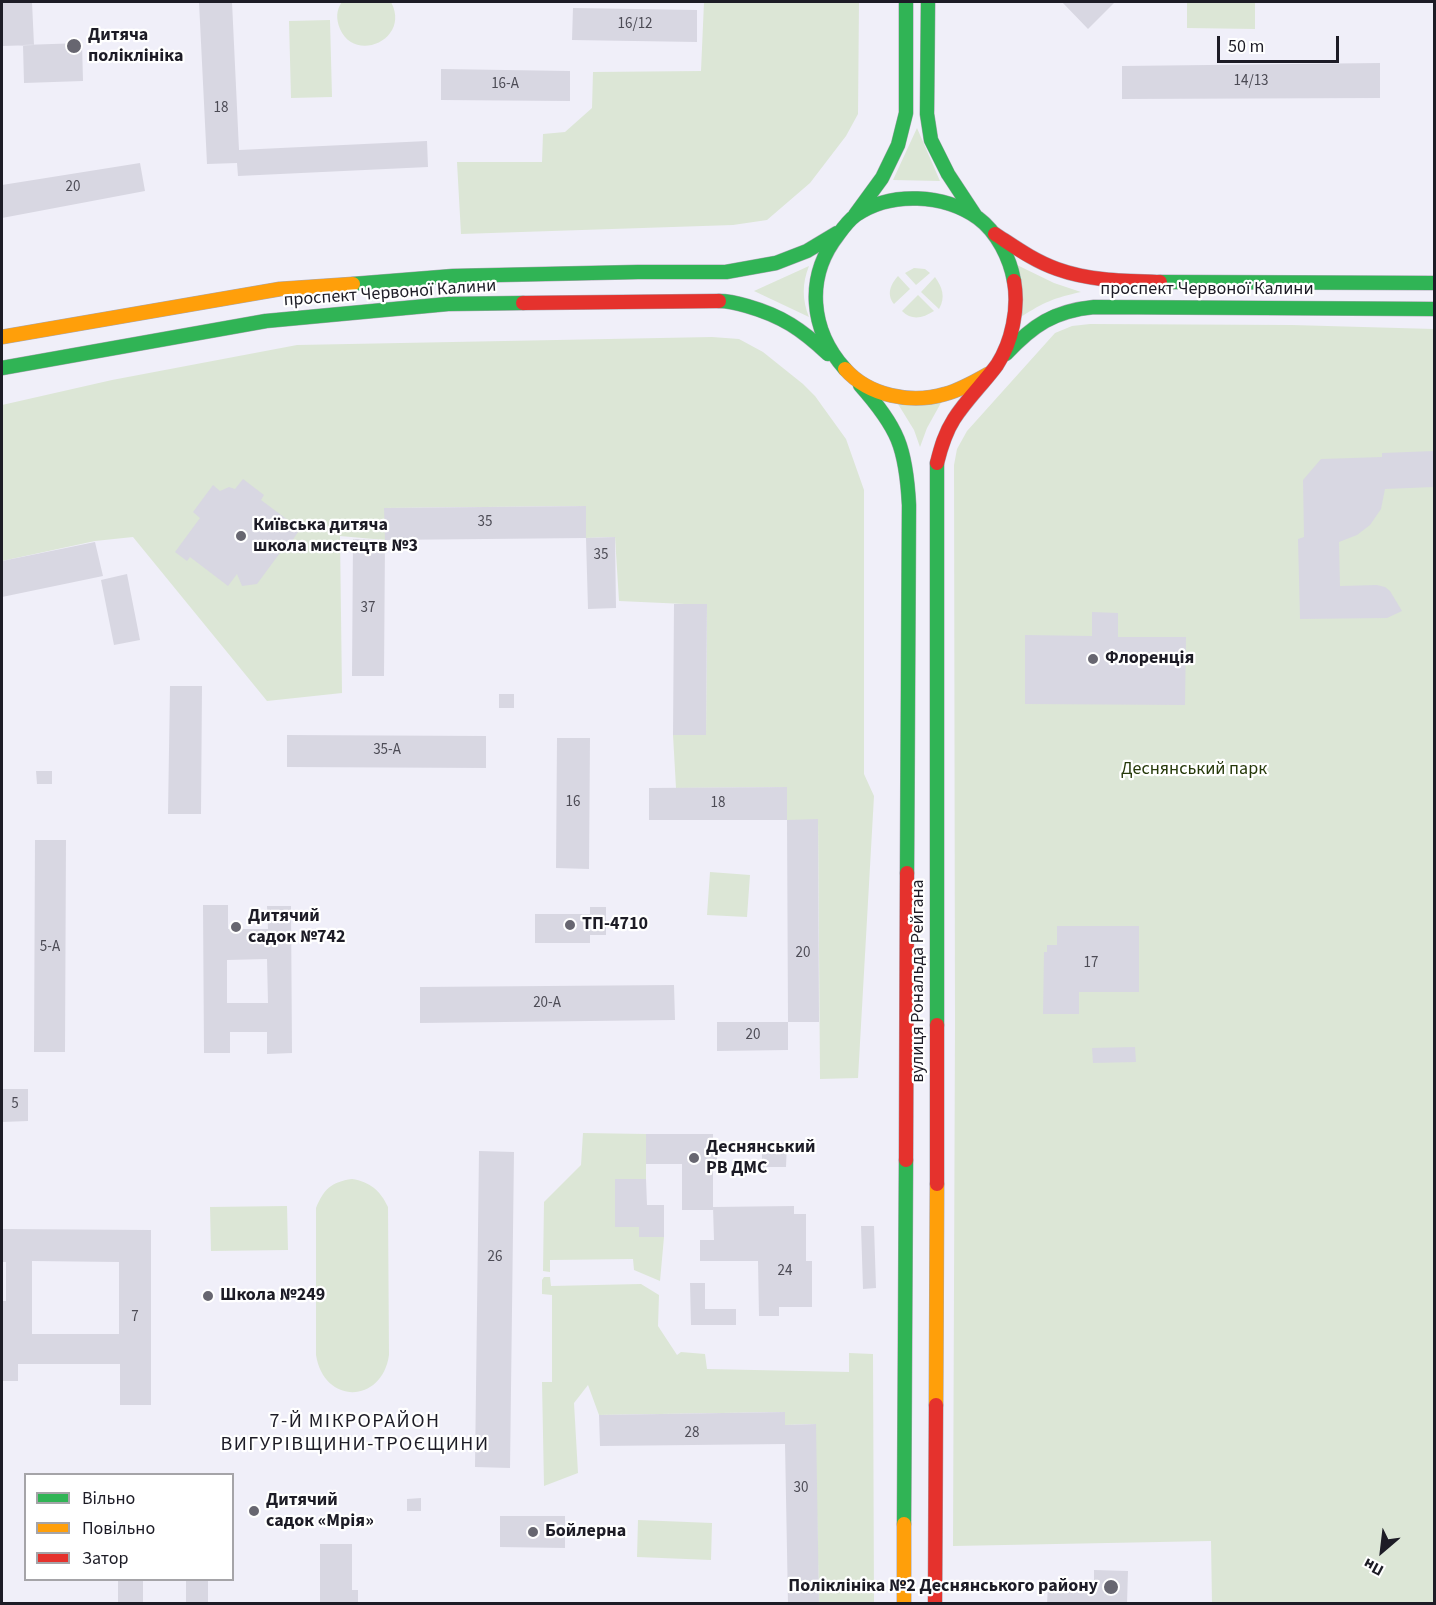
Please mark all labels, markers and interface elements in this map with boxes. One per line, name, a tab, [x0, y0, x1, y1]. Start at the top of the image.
house number: 16/12	[617, 16, 653, 34]
scale bar	[1220, 24, 1342, 62]
place label: Дитяча поліклініка	[88, 25, 183, 68]
text: 50 m	[1228, 34, 1264, 59]
marker: Дитяча поліклініка	[65, 37, 83, 55]
house number: 14/13	[1233, 73, 1269, 91]
house number: 16-А	[491, 76, 519, 94]
house number: 18	[214, 100, 228, 118]
house number: 20	[66, 179, 80, 197]
street label: проспект Червоної Калини	[283, 276, 497, 312]
street label: проспект Червоної Калини	[1100, 279, 1314, 301]
house number: 35	[478, 514, 492, 532]
place label: Київська дитяча школа мистецтв №3	[253, 515, 418, 558]
marker: Київська дитяча школа мистецтв №3	[234, 529, 248, 543]
house number: 35	[594, 547, 608, 565]
house number: 37	[361, 600, 375, 618]
place label: Флоренція	[1105, 648, 1194, 670]
marker: Флоренція	[1086, 652, 1100, 666]
house number: 35-А	[373, 742, 401, 760]
park label: Деснянський парк	[1121, 759, 1267, 781]
house number: 16	[566, 794, 580, 812]
house number: 18	[711, 795, 725, 813]
street label: вулиця Рональда Рейгана	[908, 879, 930, 1083]
place label: Дитячий садок №742	[248, 906, 346, 948]
place label: ТП-4710	[582, 914, 648, 936]
marker: ТП-4710	[563, 918, 577, 932]
marker: Дитячий садок №742	[229, 920, 243, 934]
house number: 5-А	[40, 939, 60, 957]
house number: 20	[796, 945, 810, 963]
house number: 17	[1084, 955, 1098, 973]
house number: 20-А	[533, 995, 561, 1013]
house number: 20	[746, 1027, 760, 1045]
house number: 5	[11, 1096, 19, 1114]
place label: Деснянський РВ ДМС	[706, 1137, 815, 1180]
marker: Деснянський РВ ДМС	[687, 1151, 701, 1165]
house number: 26	[488, 1249, 502, 1267]
house number: 24	[778, 1263, 792, 1281]
place label: Школа №249	[220, 1285, 325, 1307]
marker: Школа №249	[201, 1289, 215, 1303]
house number: 7	[131, 1309, 139, 1327]
district label: 7-Й МІКРОРАЙОН ВИГУРІВЩИНИ-ТРОЄЩИНИ	[220, 1411, 490, 1458]
house number: 28	[685, 1425, 699, 1443]
legend	[24, 1473, 234, 1581]
house number: 30	[794, 1480, 808, 1498]
text: Вільно	[82, 1486, 135, 1511]
place label: Дитячий садок «Мрія»	[266, 1490, 374, 1532]
marker: Дитячий садок «Мрія»	[247, 1504, 261, 1518]
text: Повільно	[82, 1516, 155, 1541]
place label: Бойлерна	[545, 1521, 626, 1543]
north arrow	[1352, 1521, 1412, 1581]
marker: Бойлерна	[526, 1525, 540, 1539]
text: Затор	[82, 1546, 129, 1571]
text: Пн	[1360, 1553, 1388, 1581]
place label: Поліклініка №2 Деснянського району	[788, 1576, 1098, 1598]
marker: Поліклініка №2 Деснянського району	[1102, 1578, 1120, 1596]

